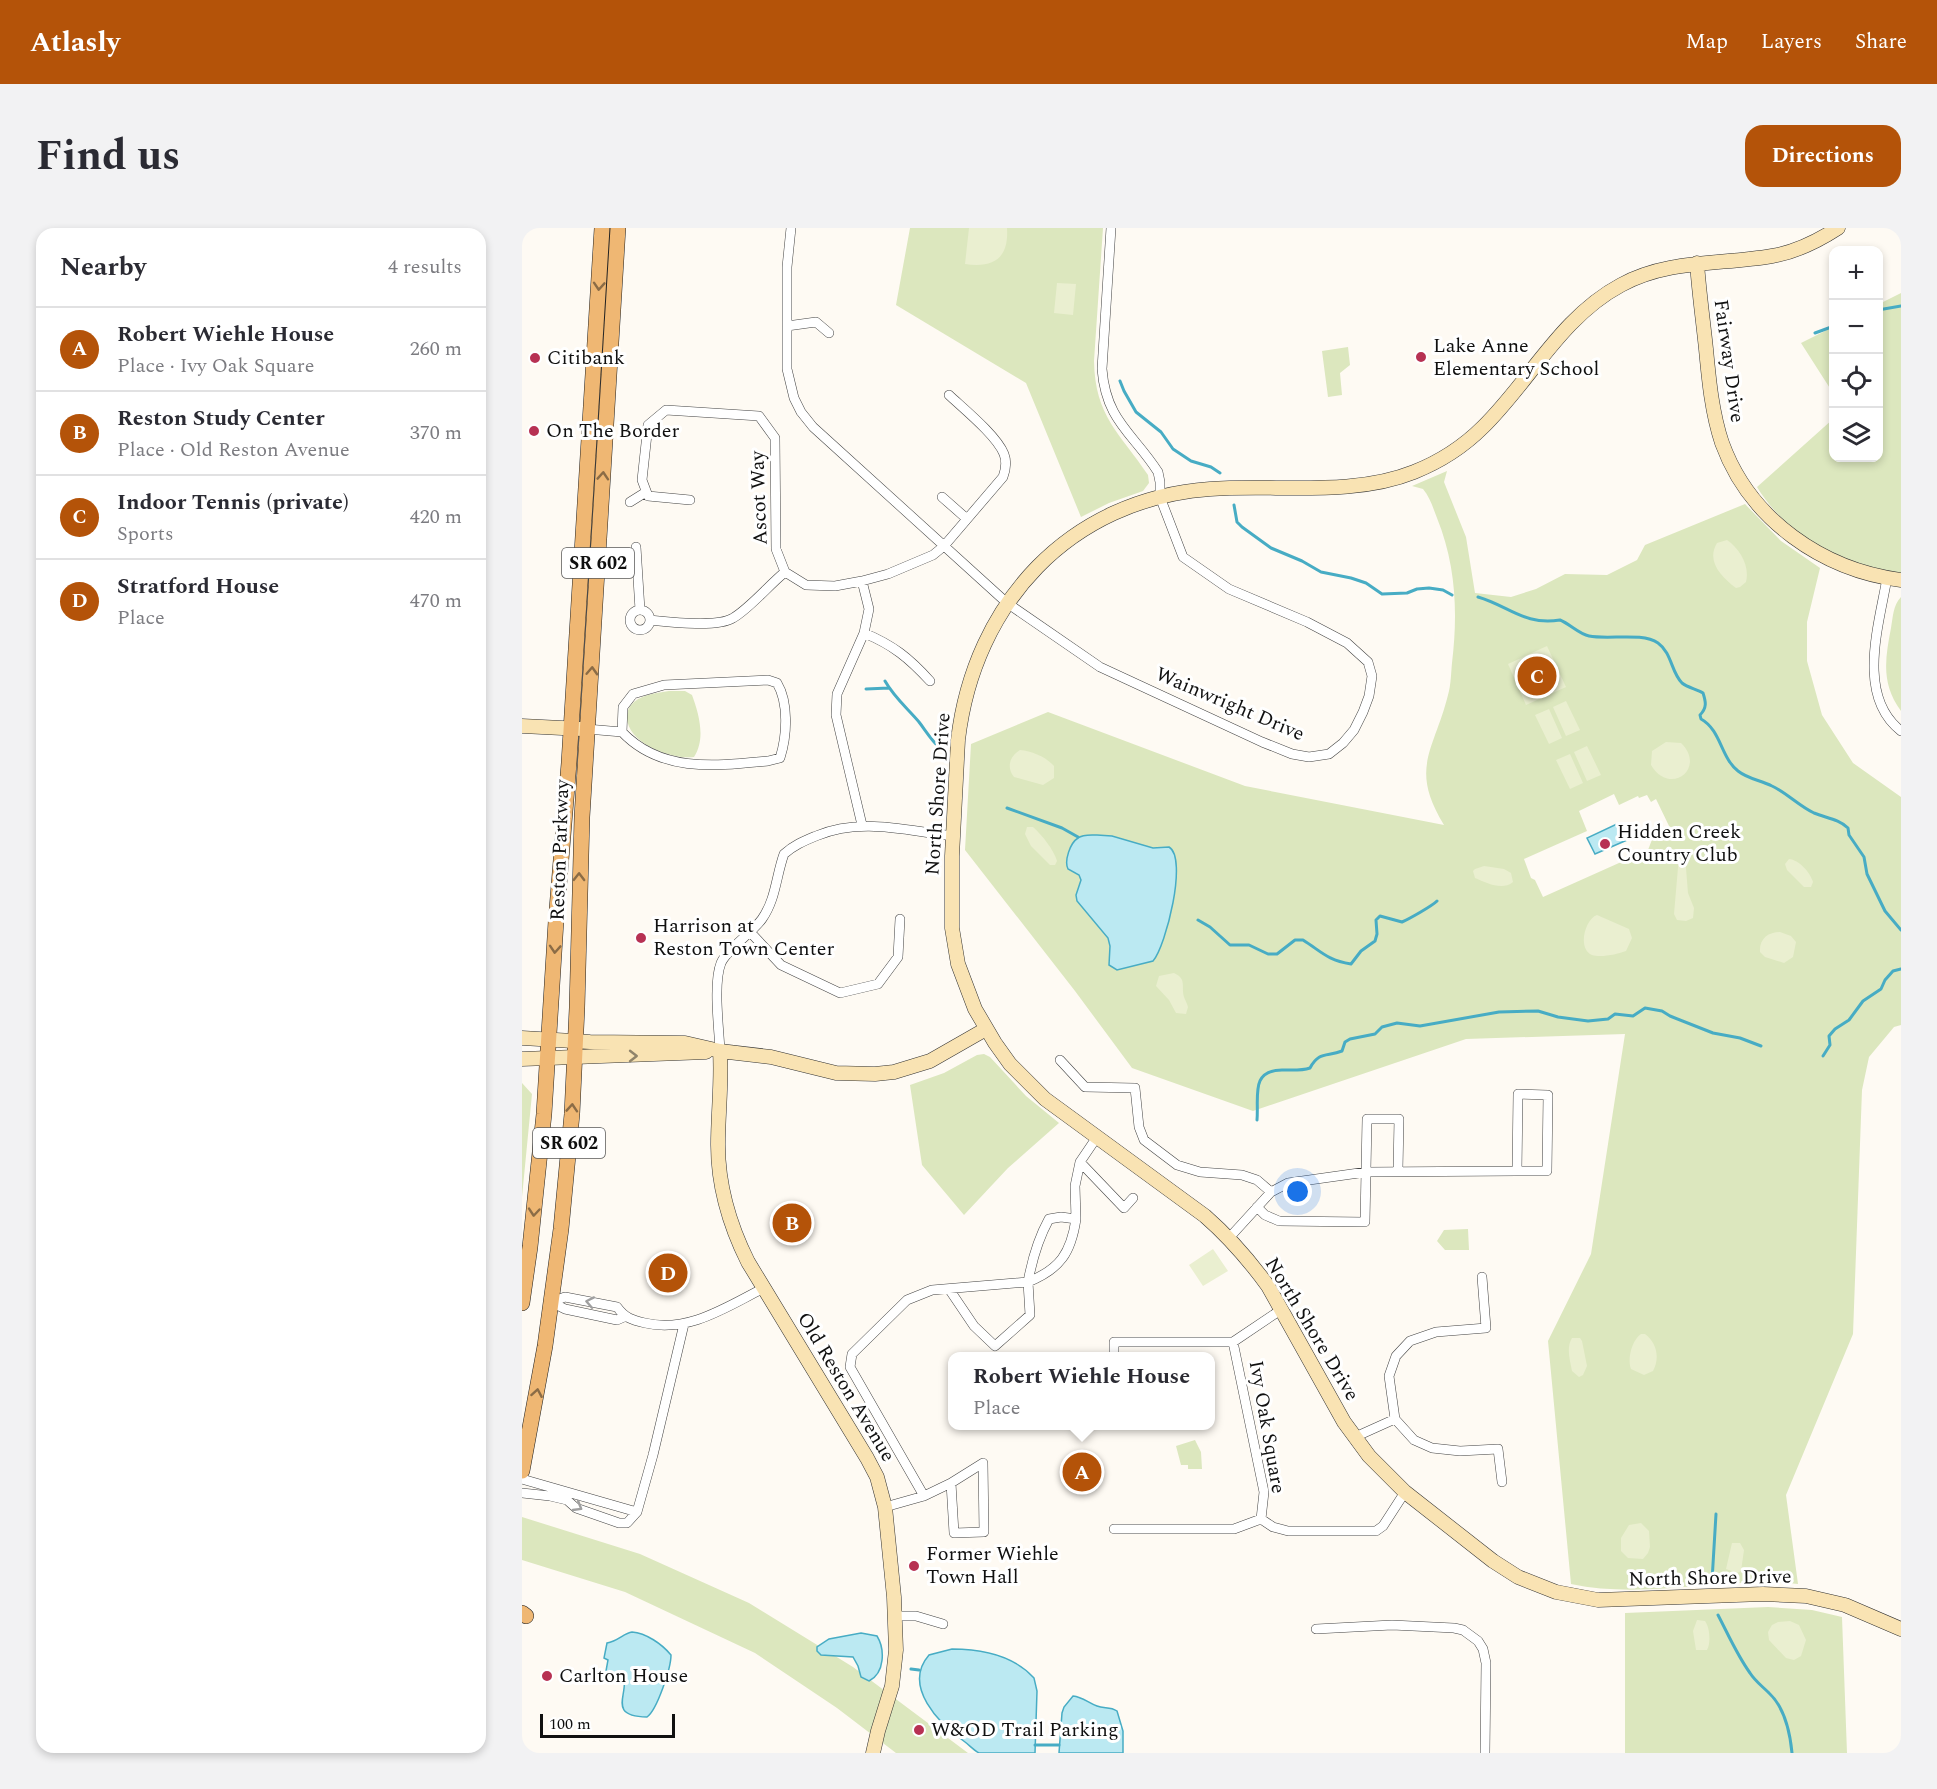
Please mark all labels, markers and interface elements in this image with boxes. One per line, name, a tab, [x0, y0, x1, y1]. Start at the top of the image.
text: Atlasly	[30, 21, 120, 64]
text: Map	[1686, 26, 1728, 58]
text: Layers	[1761, 26, 1822, 58]
text: Share	[1855, 26, 1907, 58]
text: Find us	[36, 125, 180, 188]
button: Directions	[1745, 125, 1901, 187]
map controls	[1829, 246, 1883, 462]
button: +	[1829, 246, 1883, 300]
text: Nearby	[60, 247, 146, 287]
text: 4 results	[388, 252, 462, 282]
one-way arrow	[592, 282, 605, 291]
street label: Fairway Drive	[1706, 297, 1752, 425]
button: −	[1829, 300, 1883, 354]
text: Robert Wiehle House	[117, 318, 334, 351]
place label: Lake Anne Elementary School	[1433, 331, 1599, 384]
text: A	[72, 334, 87, 364]
text: 260 m	[410, 334, 462, 364]
place label: Citibank	[547, 343, 625, 373]
marker: Lake Anne Elementary School	[1414, 350, 1428, 364]
text: Place · Ivy Oak Square	[117, 351, 314, 381]
marker: Citibank	[528, 351, 542, 365]
button: locate	[1829, 354, 1883, 408]
text: Reston Study Center	[117, 402, 325, 435]
button: layers	[1829, 408, 1883, 462]
place label: On The Border	[546, 416, 680, 446]
text: B	[72, 418, 87, 448]
text: 370 m	[410, 418, 462, 448]
marker: On The Border	[527, 424, 541, 438]
text: Place · Old Reston Avenue	[117, 435, 350, 465]
street label: Ascot Way	[742, 449, 776, 546]
one-way arrow	[597, 472, 610, 481]
text: Indoor Tennis (private)	[117, 486, 349, 519]
text: C	[72, 502, 87, 532]
text: 420 m	[410, 502, 462, 532]
text: Sports	[117, 519, 174, 549]
road number: SR 602	[562, 548, 634, 578]
text: Stratford House	[117, 570, 279, 603]
text: D	[71, 586, 88, 616]
text: 470 m	[410, 586, 462, 616]
text: Place	[117, 603, 165, 633]
pin: C	[1518, 654, 1556, 698]
street label: Wainwright Drive	[1151, 659, 1309, 749]
one-way arrow	[585, 667, 598, 676]
street label: North Shore Drive	[917, 712, 959, 876]
street label: Reston Parkway	[543, 777, 578, 921]
place label: Hidden Creek Country Club	[1617, 817, 1741, 870]
marker: Hidden Creek Country Club	[1598, 837, 1612, 851]
one-way arrow	[573, 872, 585, 881]
place label: Harrison at Reston Town Center	[653, 911, 834, 964]
marker: Harrison at Reston Town Center	[634, 931, 648, 945]
one-way arrow	[549, 945, 562, 954]
one-way arrow	[629, 1049, 638, 1062]
one-way arrow	[565, 1103, 578, 1112]
road number: SR 602	[533, 1128, 605, 1158]
your location	[1283, 1177, 1312, 1206]
pin: B	[772, 1200, 812, 1246]
one-way arrow	[528, 1207, 541, 1216]
pin: D	[648, 1250, 688, 1296]
street label: North Shore Drive	[1257, 1251, 1367, 1407]
one-way arrow	[585, 1296, 595, 1309]
street label: Old Reston Avenue	[789, 1306, 903, 1468]
popup	[948, 1352, 1215, 1430]
street label: Ivy Oak Square	[1241, 1358, 1293, 1496]
text: Robert Wiehle House	[973, 1360, 1190, 1393]
one-way arrow	[531, 1388, 543, 1398]
text: Place	[973, 1393, 1021, 1423]
pin: A	[1062, 1450, 1102, 1494]
one-way arrow	[571, 1499, 582, 1510]
place label: Former Wiehle Town Hall	[926, 1539, 1059, 1592]
marker: Former Wiehle Town Hall	[907, 1559, 921, 1573]
street label: North Shore Drive	[1628, 1562, 1792, 1594]
place label: Carlton House	[559, 1661, 688, 1691]
marker: Carlton House	[540, 1669, 554, 1683]
scale bar	[540, 1711, 675, 1738]
text: 100 m	[549, 1712, 591, 1736]
place label: W&OD Trail Parking	[931, 1715, 1119, 1745]
marker: W&OD Trail Parking	[912, 1723, 926, 1737]

